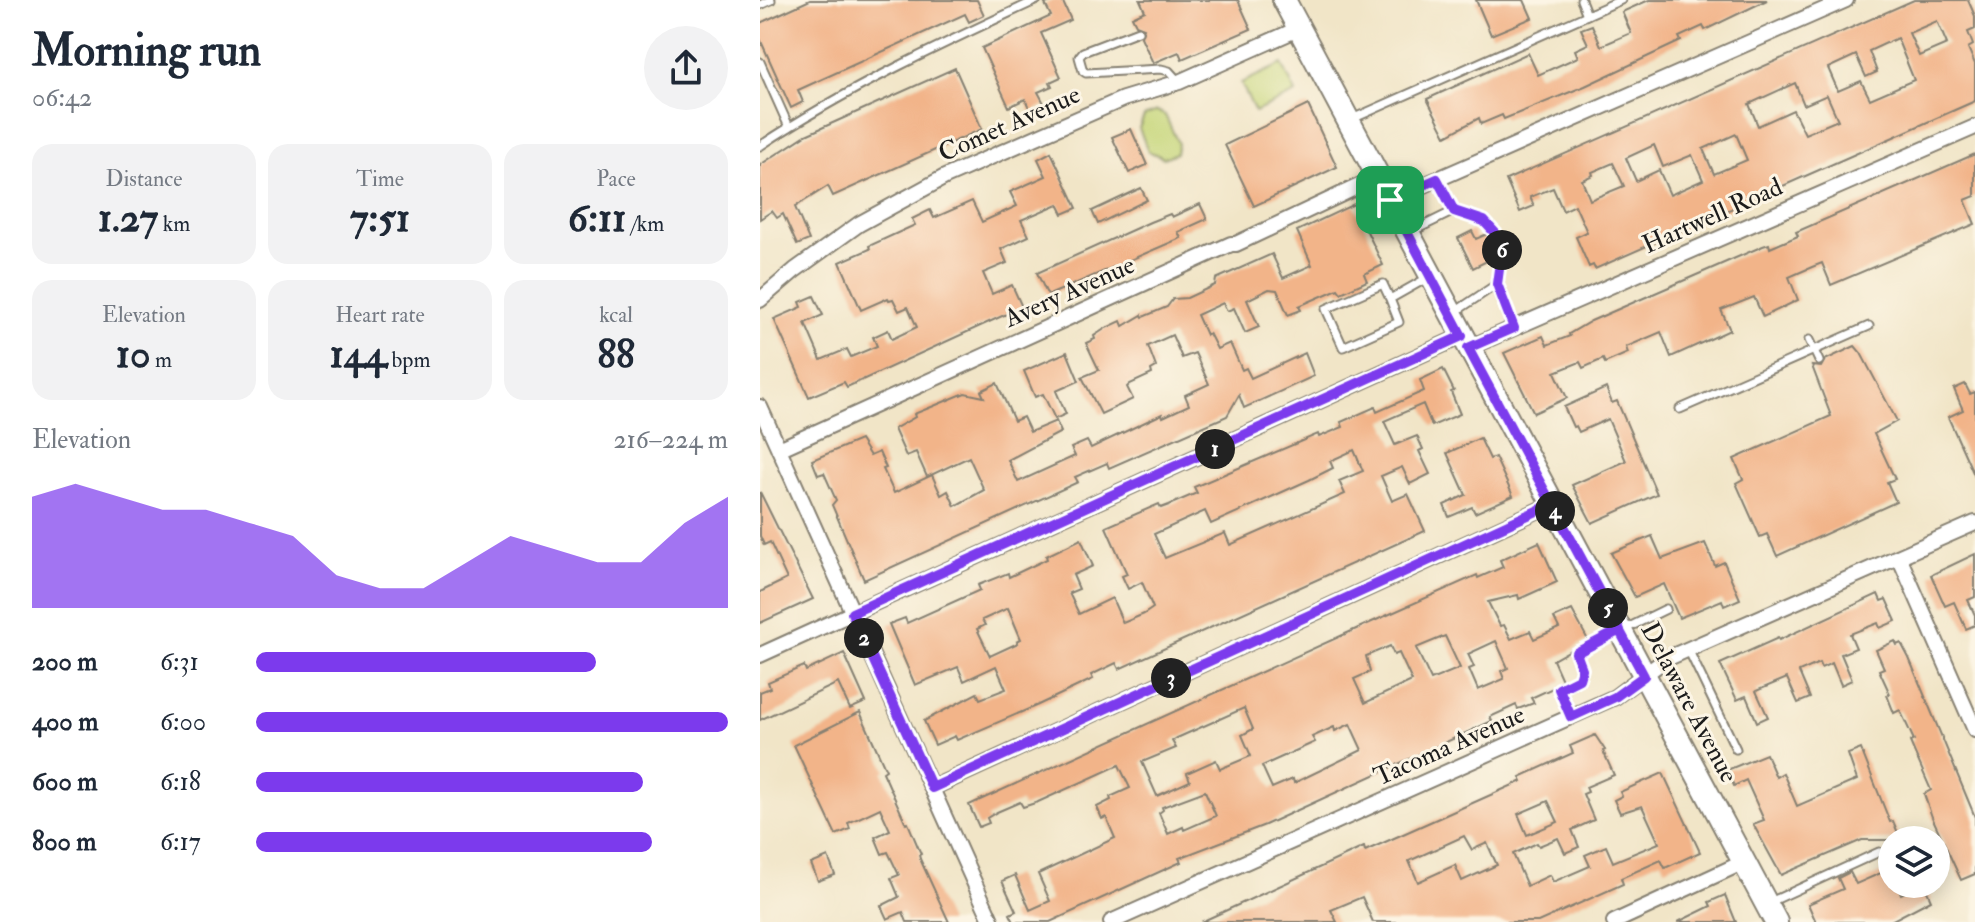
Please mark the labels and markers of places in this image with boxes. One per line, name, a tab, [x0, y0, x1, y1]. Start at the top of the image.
pin	[1356, 166, 1424, 234]
pin: 6	[1482, 230, 1522, 270]
pin: 1	[1195, 429, 1235, 469]
pin: 4	[1535, 491, 1575, 531]
pin: 5	[1588, 588, 1628, 628]
pin: 2	[844, 618, 884, 658]
pin: 3	[1151, 658, 1191, 698]

